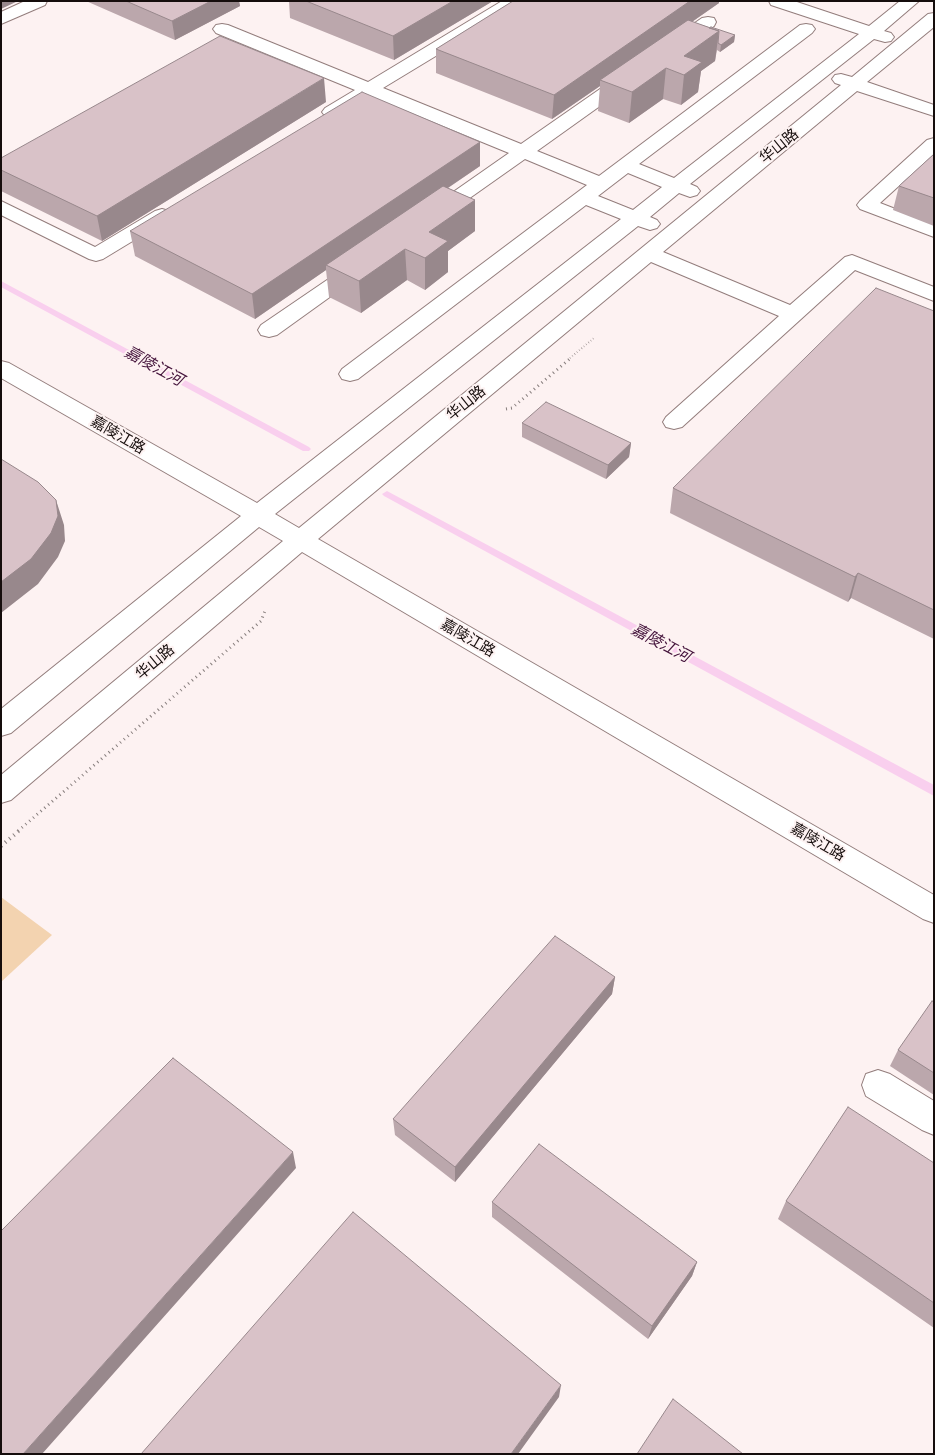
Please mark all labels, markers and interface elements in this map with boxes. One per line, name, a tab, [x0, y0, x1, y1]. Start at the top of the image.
street label: 华山路	[756, 125, 802, 167]
water label: 嘉陵江河	[121, 342, 187, 390]
street label: 华山路	[443, 382, 489, 424]
street label: 嘉陵江路	[88, 412, 148, 458]
street label: 嘉陵江路	[438, 615, 498, 661]
water label: 嘉陵江河	[628, 620, 694, 666]
street label: 华山路	[132, 641, 178, 683]
street label: 嘉陵江路	[788, 819, 848, 865]

